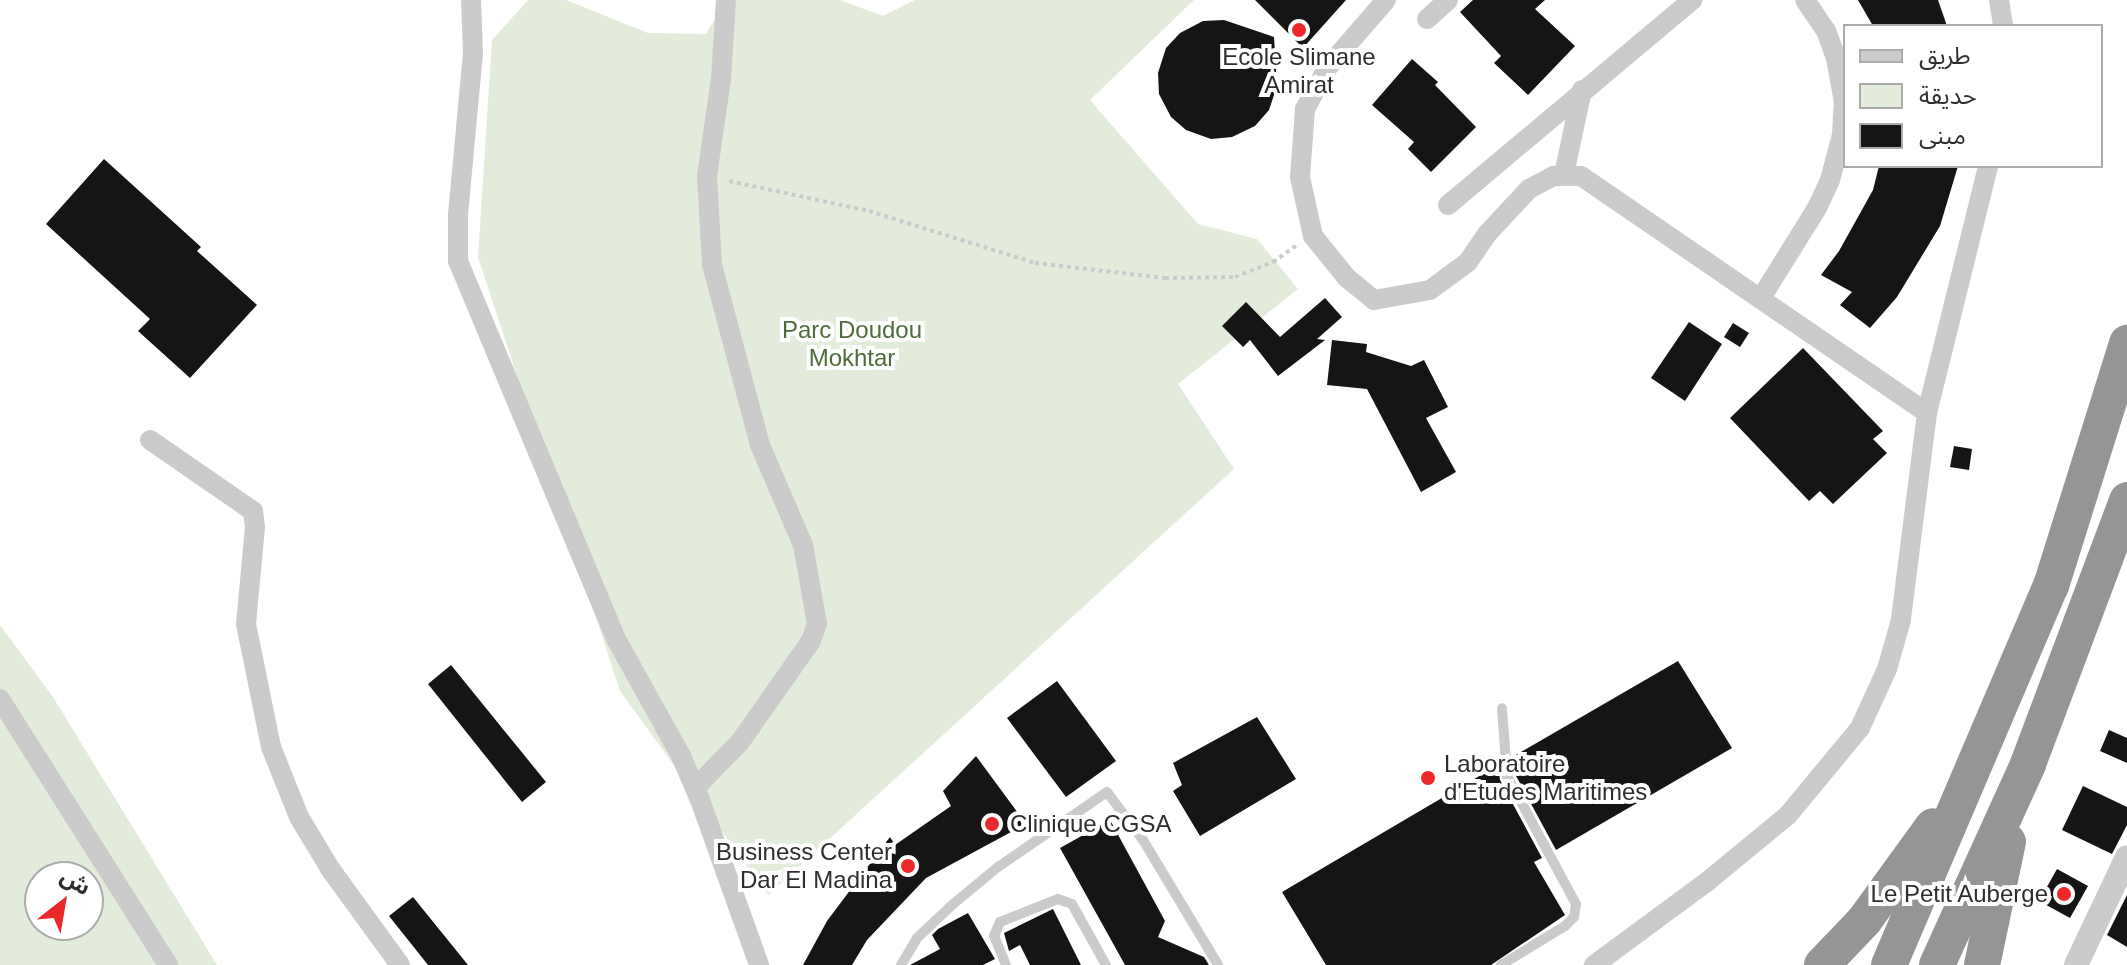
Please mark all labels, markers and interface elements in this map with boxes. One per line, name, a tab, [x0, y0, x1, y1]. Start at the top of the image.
marker: Ecole Slimane Amirat	[1290, 21, 1308, 39]
legend	[1843, 24, 2103, 168]
text: طريق	[1919, 42, 1971, 69]
place label: Ecole Slimane Amirat	[1222, 43, 1376, 99]
text: حديقة	[1919, 82, 1977, 109]
text: مبنى	[1919, 122, 1966, 149]
park label: Parc Doudou Mokhtar	[782, 316, 922, 372]
place label: Laboratoire d'Etudes Maritimes	[1444, 750, 1647, 806]
marker: Laboratoire d'Etudes Maritimes	[1419, 769, 1437, 787]
place label: Clinique CGSA	[1010, 810, 1171, 838]
marker: Clinique CGSA	[981, 813, 1003, 835]
place label: Business Center Dar El Madina	[716, 838, 892, 894]
marker: Business Center Dar El Madina	[899, 857, 917, 875]
north arrow	[24, 861, 104, 941]
text: ش	[56, 863, 95, 900]
place label: Le Petit Auberge	[1869, 880, 2048, 908]
marker: Le Petit Auberge	[2055, 885, 2073, 903]

